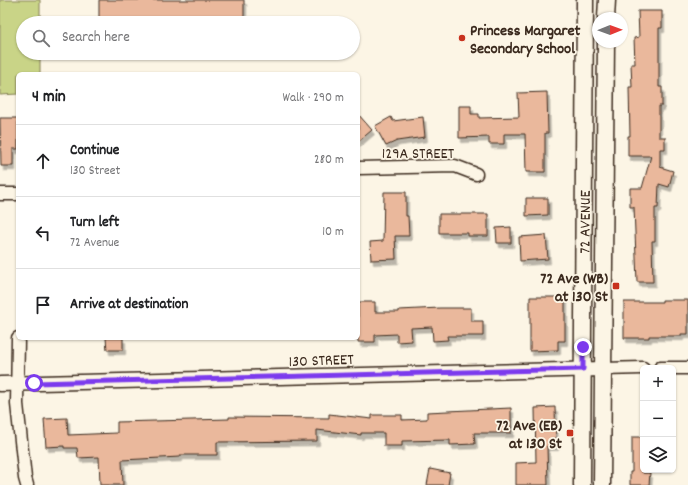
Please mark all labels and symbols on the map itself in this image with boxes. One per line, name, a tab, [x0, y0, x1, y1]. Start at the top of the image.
north arrow	[592, 12, 628, 48]
place label: Princess Margaret Secondary School	[470, 20, 580, 61]
marker: Princess Margaret Secondary School	[457, 33, 467, 43]
street label: 129A STREET	[382, 143, 455, 166]
street label: 72 AVENUE	[574, 190, 598, 254]
place label: 72 Ave (WB) at 130 St	[540, 268, 608, 309]
marker: 72 Ave (WB) at 130 St	[611, 281, 621, 291]
route end	[574, 338, 592, 356]
street label: 130 STREET	[288, 349, 355, 374]
route start	[25, 374, 43, 392]
place label: 72 Ave (EB) at 130 St	[496, 415, 562, 456]
marker: 72 Ave (EB) at 130 St	[565, 428, 575, 438]

